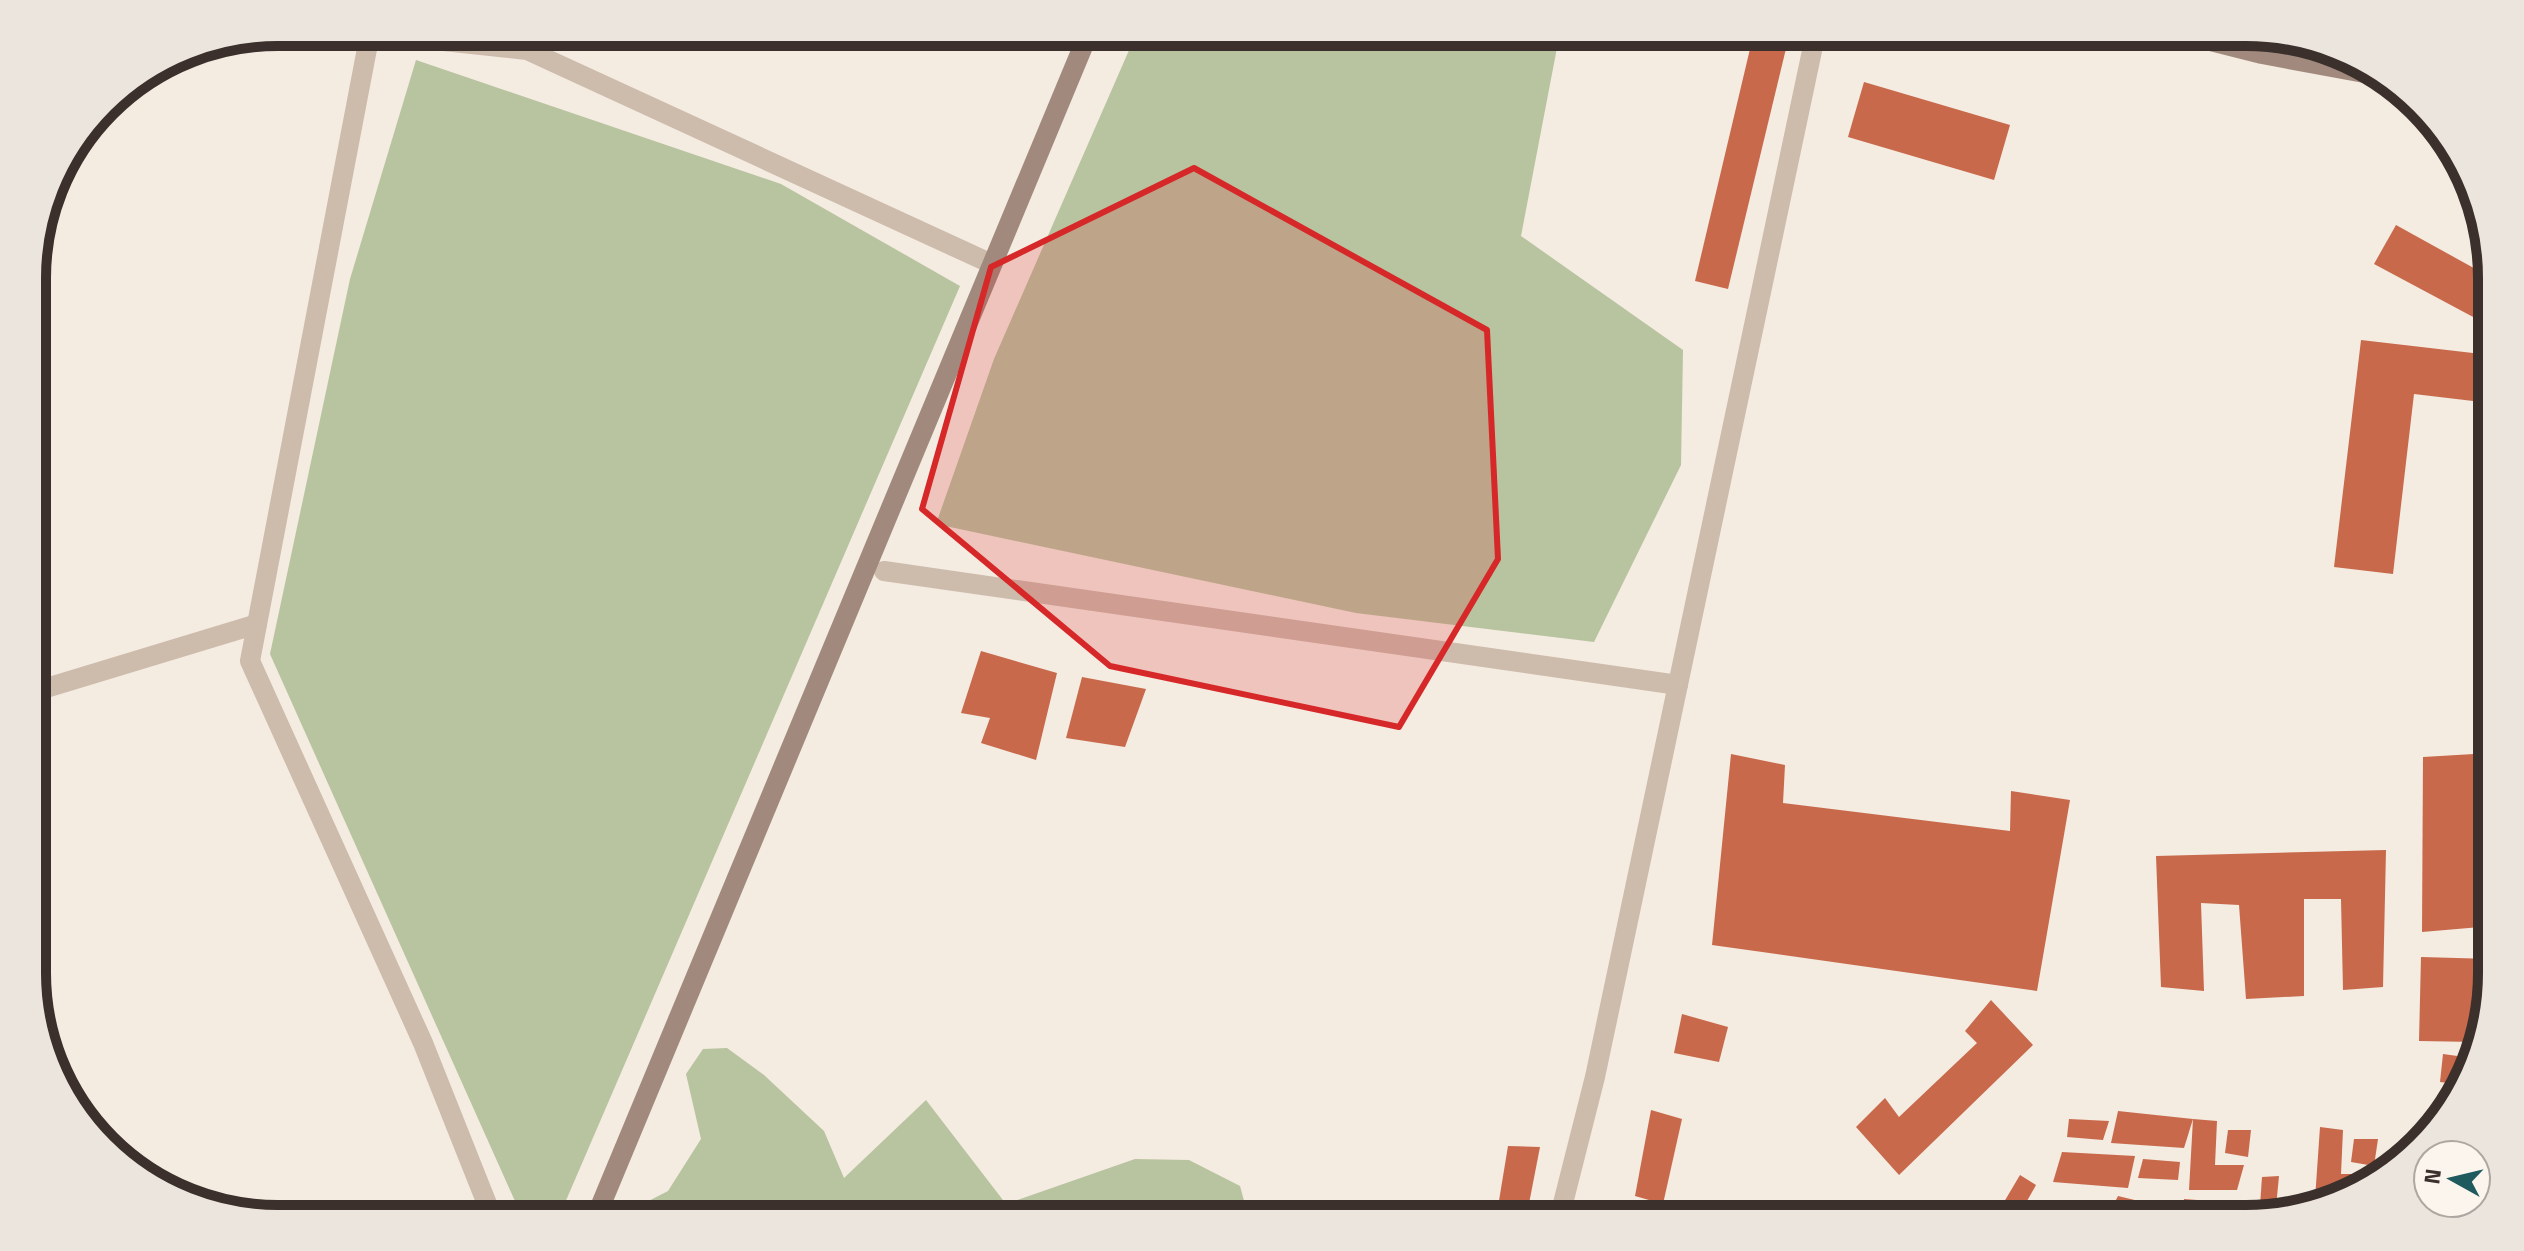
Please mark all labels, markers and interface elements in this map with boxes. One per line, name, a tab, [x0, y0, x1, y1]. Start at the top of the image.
north arrow	[2412, 1139, 2492, 1219]
text: N	[2414, 1166, 2450, 1186]

